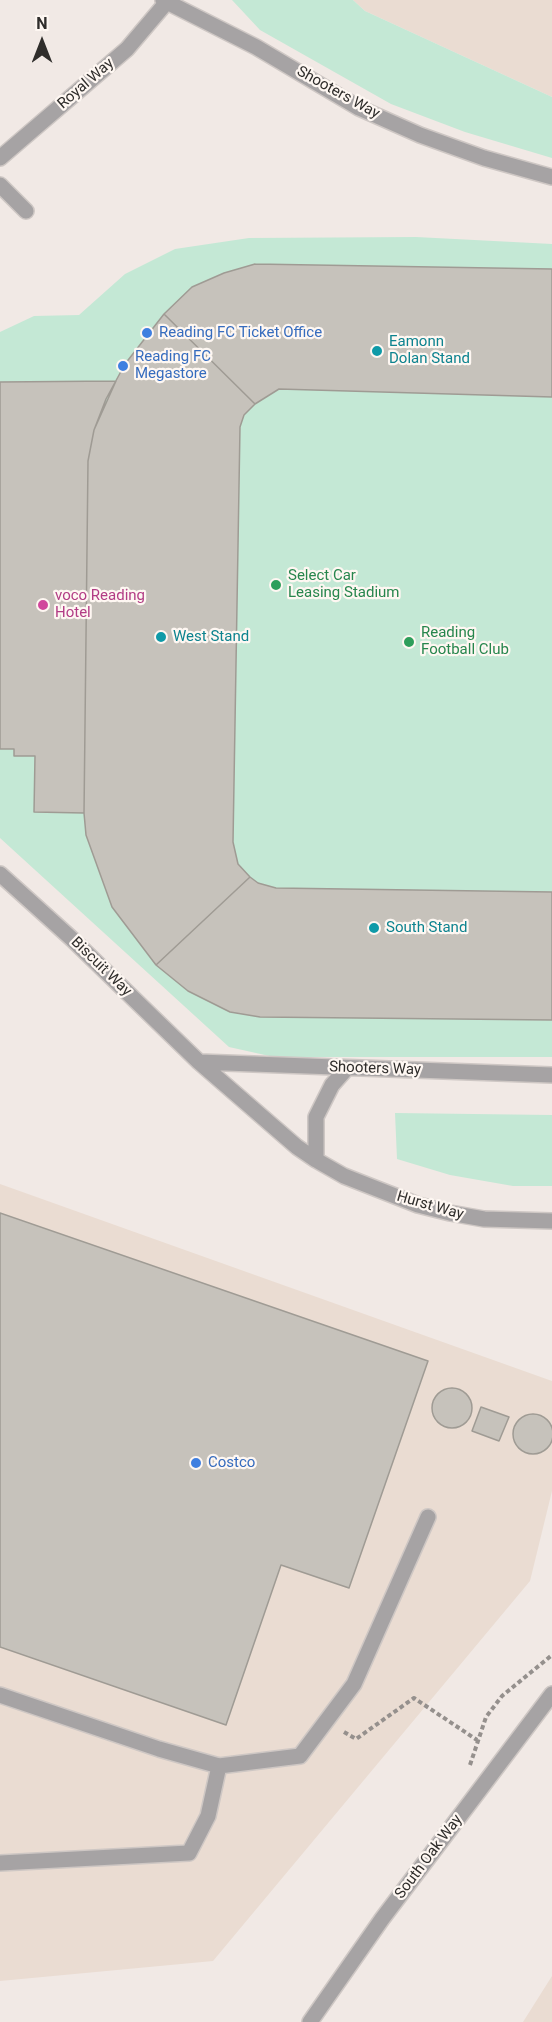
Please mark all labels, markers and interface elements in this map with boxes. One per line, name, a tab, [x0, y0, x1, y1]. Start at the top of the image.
north arrow	[12, 12, 72, 72]
text: N	[36, 14, 48, 33]
street label: Royal Way	[54, 55, 118, 113]
street label: Shooters Way	[293, 63, 383, 123]
place label: Reading FC Ticket Office	[159, 324, 322, 342]
marker: Reading FC Ticket Office	[140, 326, 154, 340]
place label: Eamonn Dolan Stand	[389, 333, 470, 368]
marker: Eamonn Dolan Stand	[370, 344, 384, 358]
place label: Reading FC Megastore	[135, 348, 211, 383]
marker: Reading FC Megastore	[116, 359, 130, 373]
place label: Select Car Leasing Stadium	[288, 567, 400, 602]
marker: Select Car Leasing Stadium	[269, 578, 283, 592]
place label: voco Reading Hotel	[55, 587, 145, 622]
marker: voco Reading Hotel	[36, 598, 50, 612]
place label: Reading Football Club	[421, 624, 509, 659]
place label: West Stand	[173, 628, 249, 646]
marker: West Stand	[154, 630, 168, 644]
marker: Reading Football Club	[402, 635, 416, 649]
place label: South Stand	[386, 919, 467, 937]
marker: South Stand	[367, 921, 381, 935]
street label: Biscuit Way	[67, 934, 135, 1000]
street label: Shooters Way	[329, 1058, 421, 1080]
street label: Hurst Way	[395, 1188, 465, 1224]
place label: Costco	[208, 1454, 255, 1472]
marker: Costco	[189, 1456, 203, 1470]
street label: South Oak Way	[392, 1811, 466, 1903]

